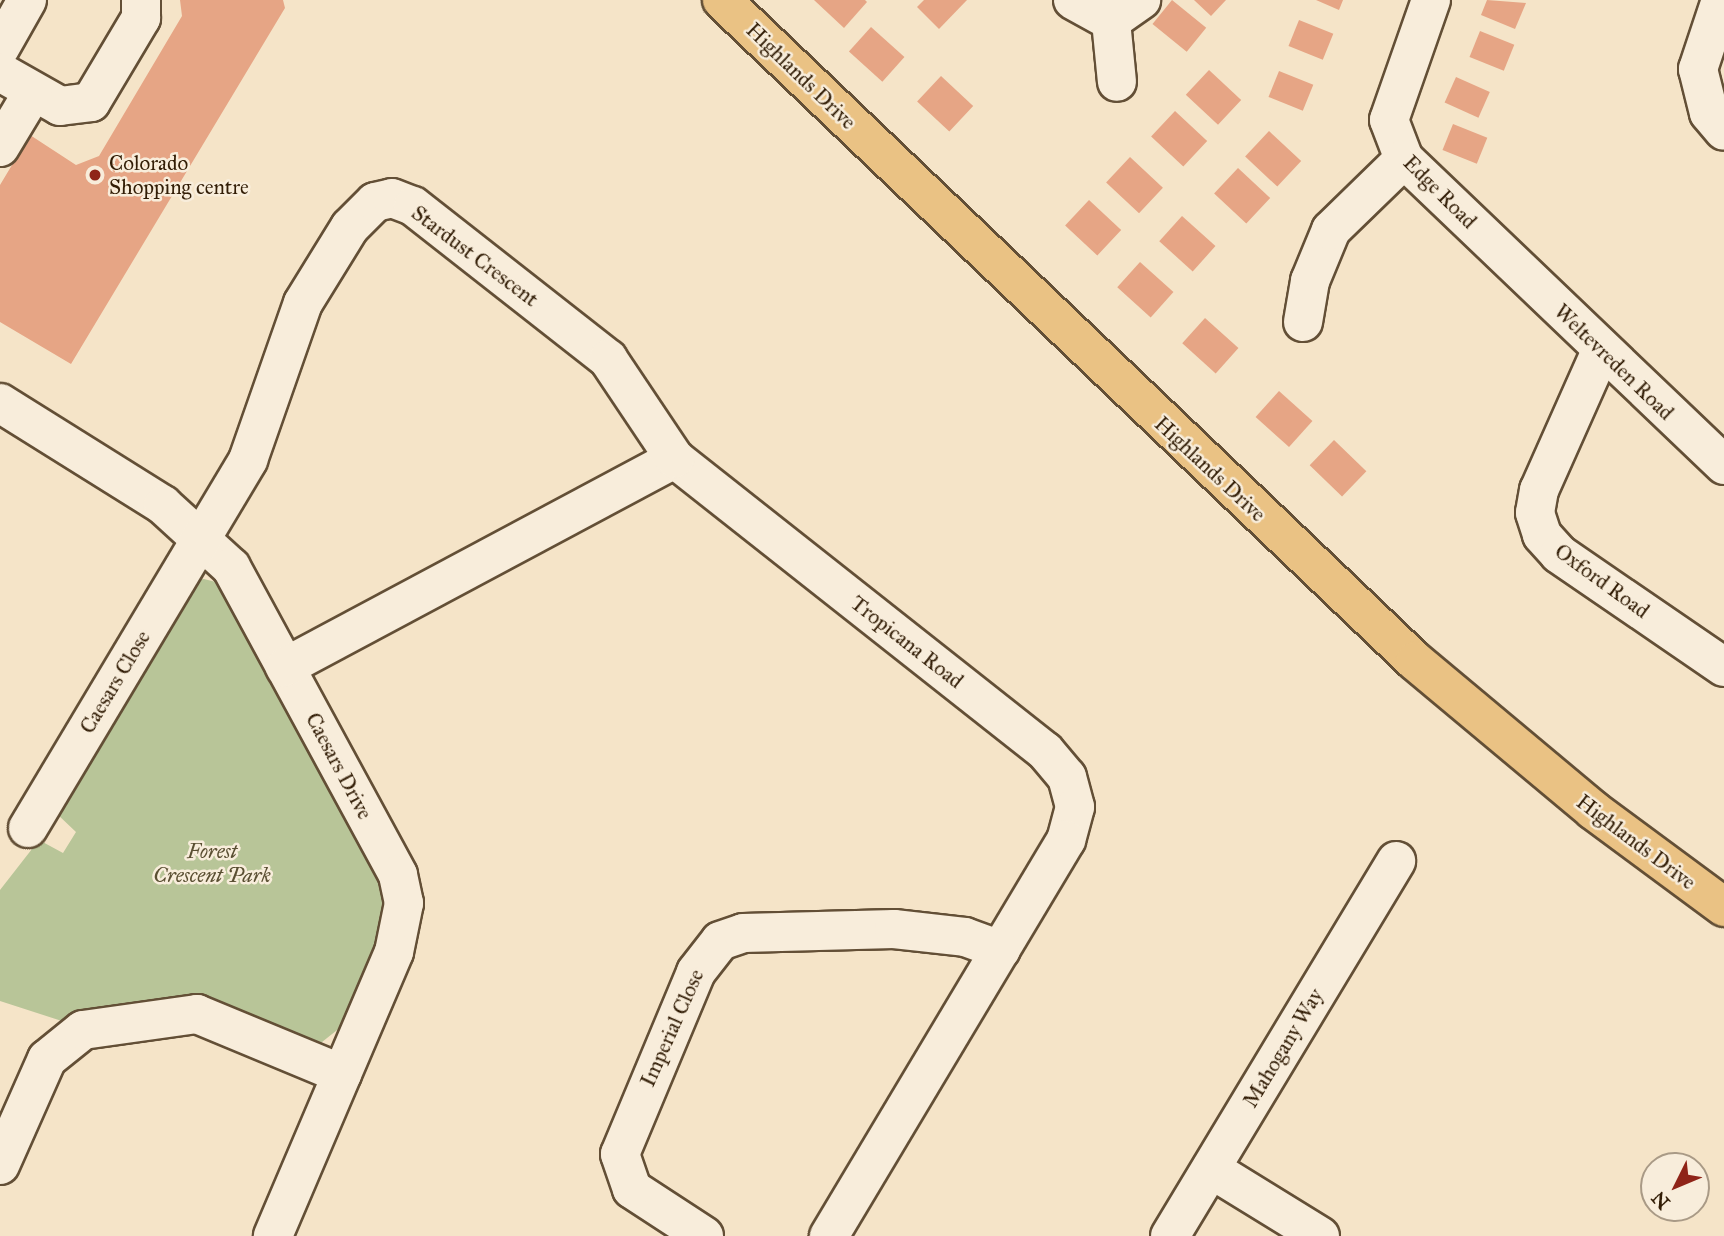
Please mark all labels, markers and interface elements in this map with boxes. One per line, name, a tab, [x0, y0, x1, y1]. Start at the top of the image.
street label: Highlands Drive	[741, 17, 861, 135]
place label: Colorado Shopping centre	[109, 150, 249, 200]
street label: Edge Road	[1398, 150, 1482, 234]
marker: Colorado Shopping centre	[87, 167, 103, 183]
street label: Stardust Crescent	[407, 200, 543, 312]
street label: Weltevreden Road	[1549, 299, 1679, 425]
street label: Highlands Drive	[1149, 411, 1271, 527]
street label: Oxford Road	[1550, 538, 1654, 624]
street label: Tropicana Road	[846, 590, 968, 694]
street label: Caesars Close	[74, 626, 156, 738]
street label: Caesars Drive	[300, 708, 378, 824]
street label: Highlands Drive	[1571, 789, 1701, 895]
park label: Forest Crescent Park	[153, 838, 271, 888]
street label: Imperial Close	[635, 965, 709, 1091]
street label: Mahogany Way	[1238, 984, 1328, 1112]
north arrow	[1640, 1152, 1710, 1222]
text: N	[1647, 1187, 1675, 1214]

